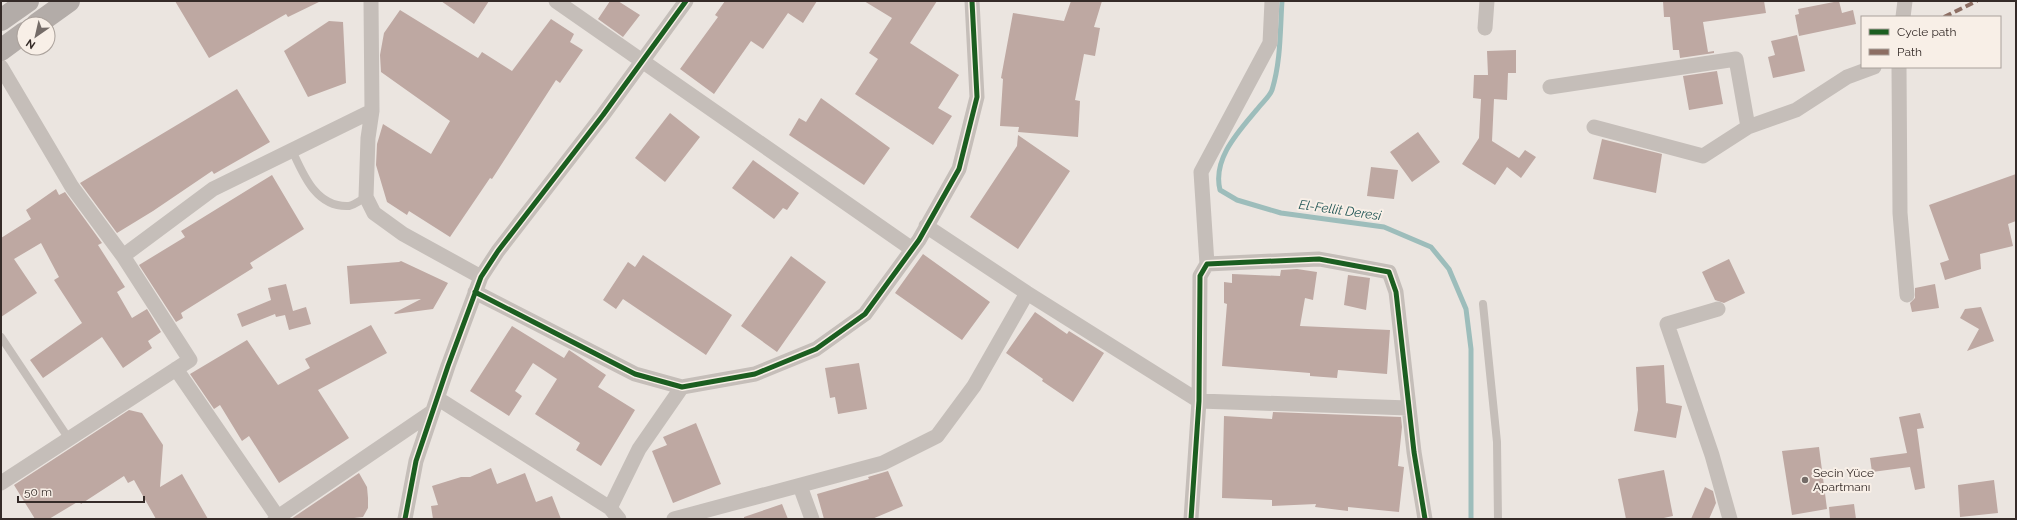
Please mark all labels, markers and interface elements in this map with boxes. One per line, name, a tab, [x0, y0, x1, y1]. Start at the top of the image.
north arrow	[16, 16, 56, 56]
legend	[1861, 16, 2001, 68]
text: Cycle path	[1897, 25, 1956, 39]
text: N	[24, 36, 38, 52]
text: Path	[1897, 45, 1922, 59]
water label: El-Fellit Deresi	[1298, 197, 1383, 223]
place label: Secin Yüce Apartmanı	[1813, 466, 1874, 494]
marker: Secin Yüce Apartmanı	[1800, 475, 1810, 485]
scale bar	[18, 478, 144, 504]
text: 50 m	[24, 485, 52, 499]

